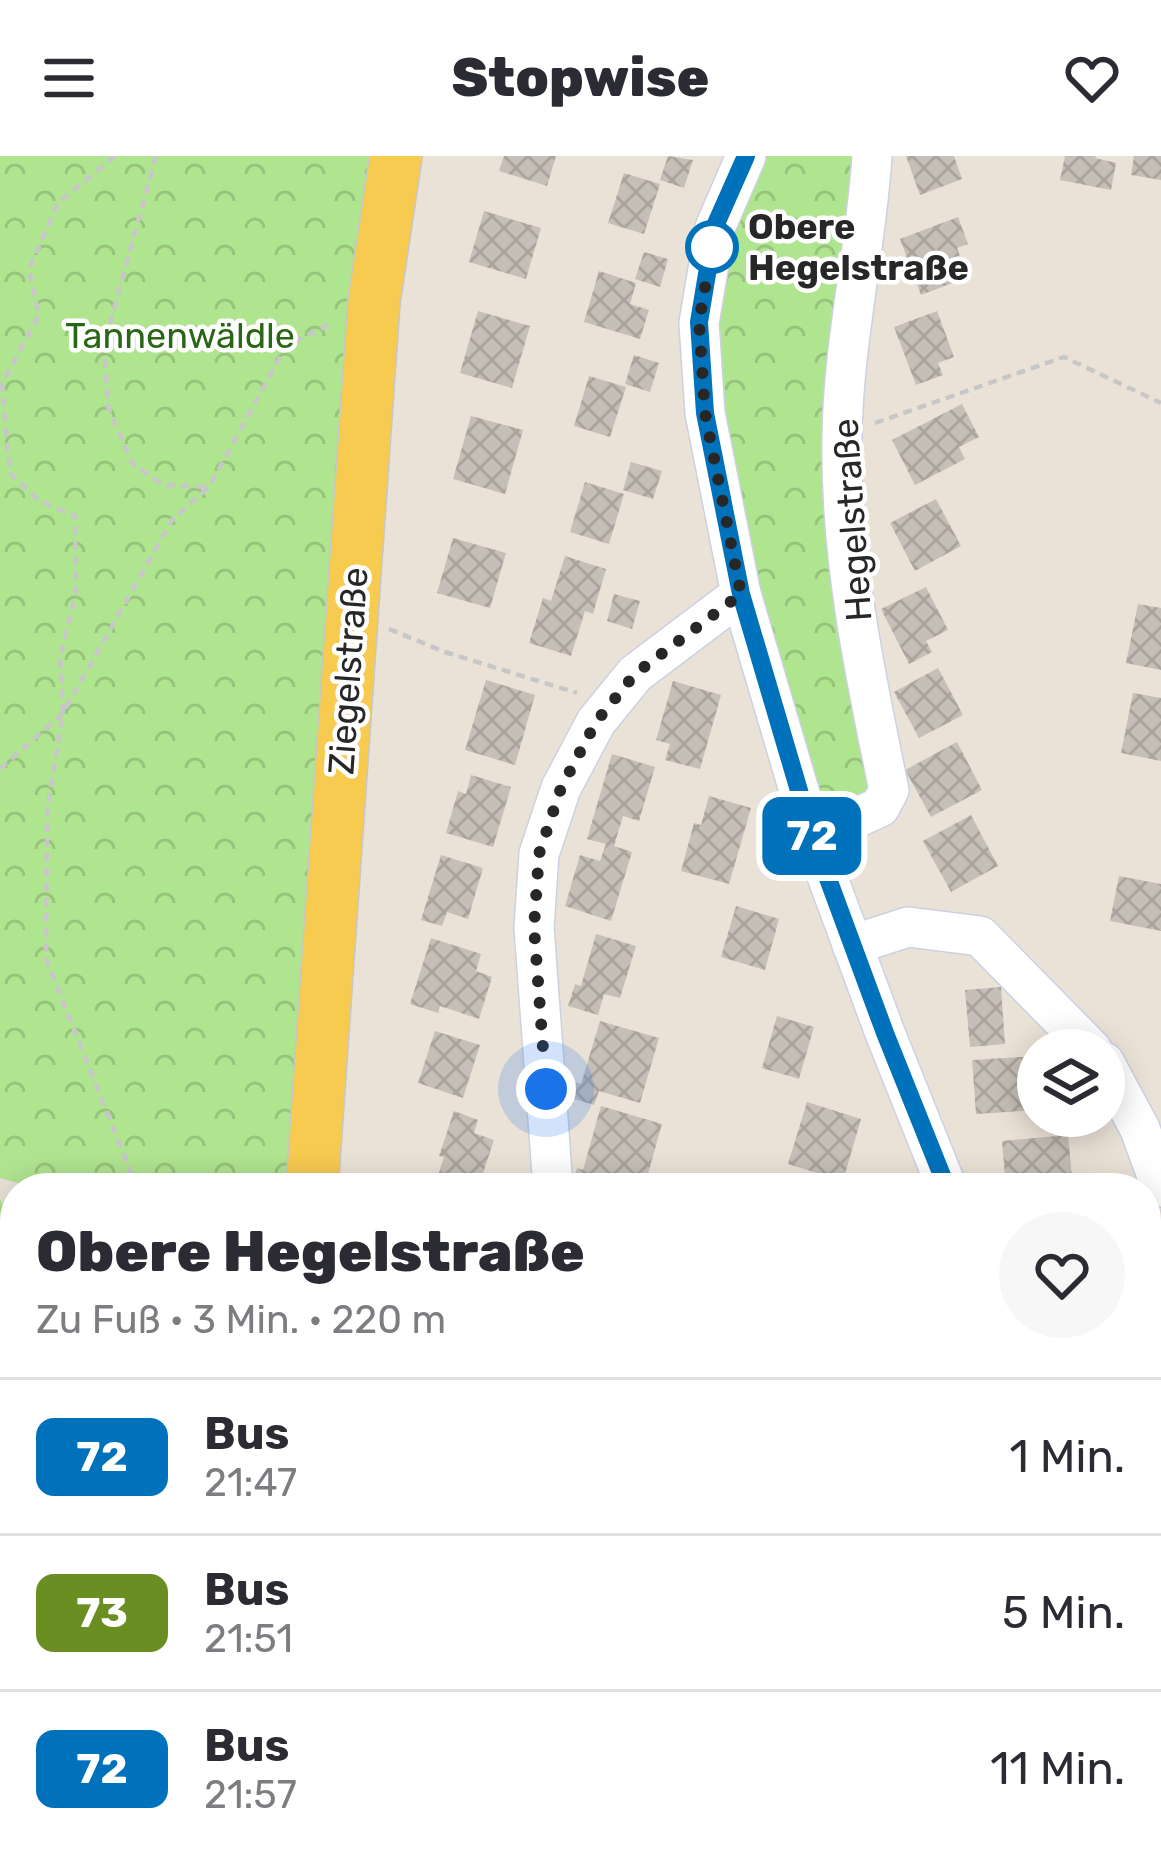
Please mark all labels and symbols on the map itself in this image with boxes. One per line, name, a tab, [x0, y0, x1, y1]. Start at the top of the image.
place label: Obere Hegelstraße	[748, 205, 969, 289]
marker: Obere Hegelstraße	[687, 222, 737, 272]
park label: Tannenwäldle	[65, 314, 295, 357]
street label: Hegelstraße	[823, 417, 881, 623]
street label: Ziegelstraße	[319, 566, 377, 776]
line badge: 72	[758, 797, 866, 875]
your location	[516, 1059, 576, 1119]

